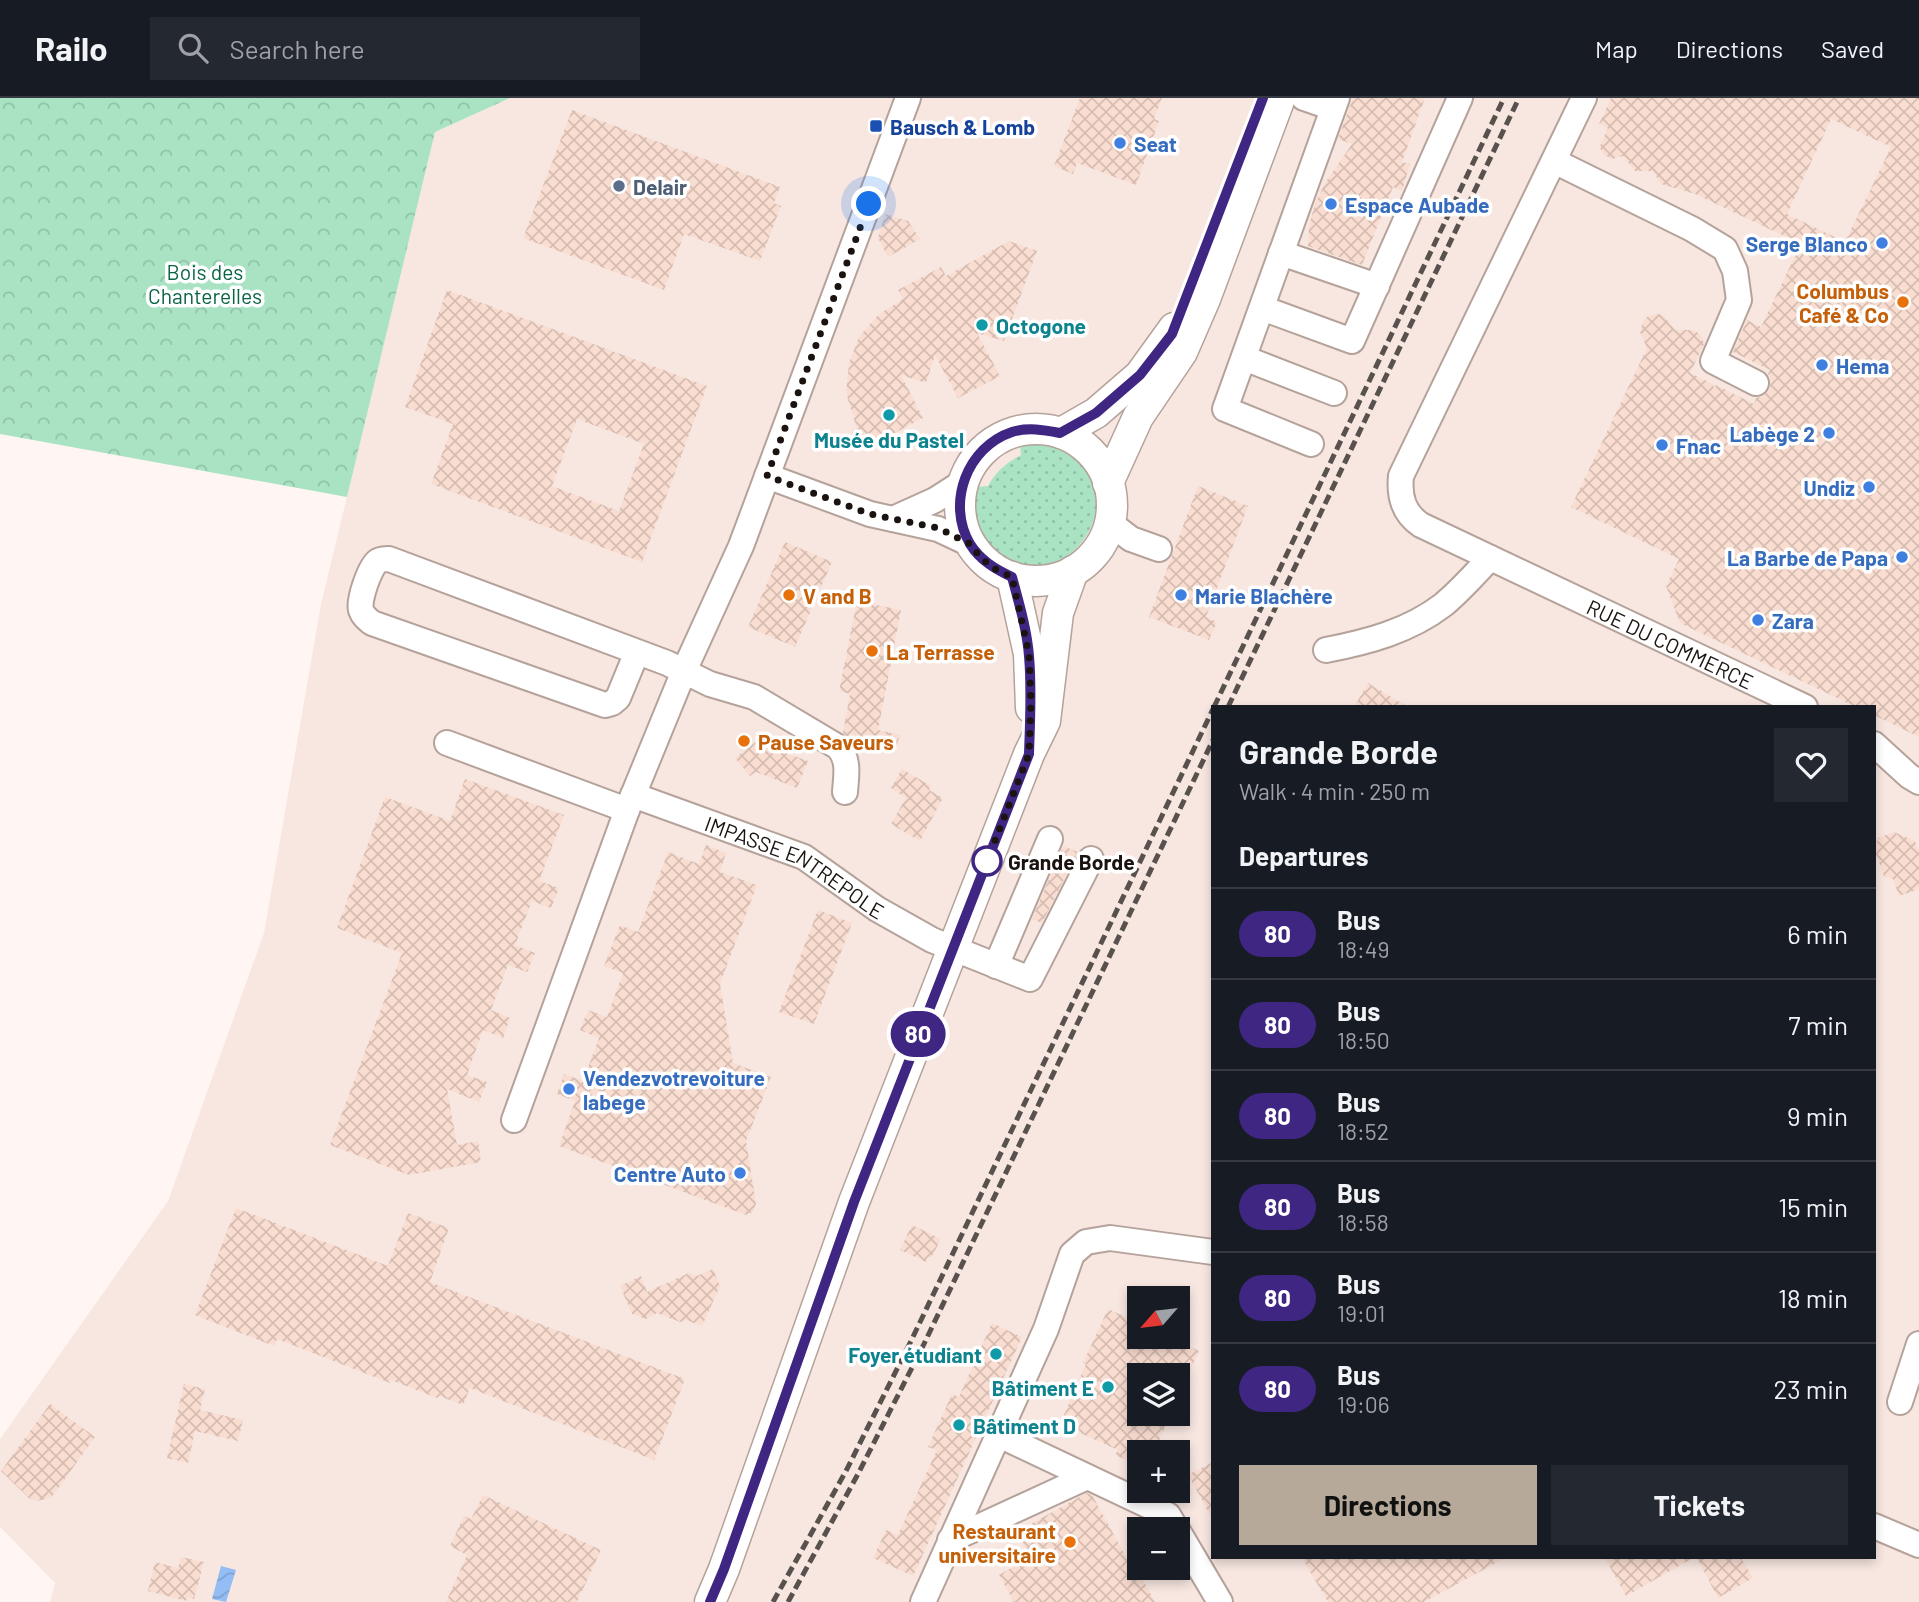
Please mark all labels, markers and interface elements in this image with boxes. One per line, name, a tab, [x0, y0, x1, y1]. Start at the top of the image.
search box	[150, 17, 640, 80]
text: Railo	[35, 28, 108, 68]
icon: search	[174, 29, 212, 67]
text: Search here	[230, 33, 365, 64]
text: Map	[1595, 34, 1638, 63]
text: Directions	[1676, 34, 1783, 63]
text: Saved	[1821, 34, 1884, 63]
place label: Bausch & Lomb	[890, 114, 1035, 139]
marker: Bausch & Lomb	[868, 118, 884, 134]
place label: Seat	[1134, 131, 1177, 156]
marker: Seat	[1112, 135, 1128, 151]
place label: Delair	[633, 174, 687, 199]
marker: Delair	[611, 178, 627, 194]
your location	[851, 186, 886, 221]
place label: Espace Aubade	[1345, 192, 1490, 217]
marker: Espace Aubade	[1323, 196, 1339, 212]
place label: Serge Blanco	[1746, 231, 1868, 256]
marker: Serge Blanco	[1874, 235, 1890, 251]
park label: Bois des Chanterelles	[148, 259, 262, 308]
place label: Columbus Café & Co	[1797, 278, 1889, 327]
marker: Columbus Café & Co	[1895, 294, 1911, 310]
place label: Octogone	[996, 313, 1086, 338]
marker: Octogone	[974, 317, 990, 333]
place label: Hema	[1836, 353, 1889, 378]
marker: Hema	[1814, 357, 1830, 373]
marker: Musée du Pastel	[881, 407, 897, 423]
place label: Labège 2	[1730, 421, 1815, 446]
marker: Labège 2	[1821, 425, 1837, 441]
place label: Musée du Pastel	[814, 427, 964, 452]
place label: Fnac	[1676, 433, 1721, 458]
marker: Fnac	[1654, 437, 1670, 453]
place label: Undiz	[1803, 475, 1855, 500]
marker: Undiz	[1861, 479, 1877, 495]
place label: La Barbe de Papa	[1727, 545, 1888, 570]
marker: La Barbe de Papa	[1894, 549, 1910, 565]
place label: V and B	[803, 583, 872, 608]
place label: Marie Blachère	[1195, 583, 1333, 608]
marker: V and B	[781, 587, 797, 603]
marker: Marie Blachère	[1173, 587, 1189, 603]
street label: RUE DU COMMERCE	[1583, 593, 1758, 693]
place label: Zara	[1772, 608, 1814, 633]
marker: Zara	[1750, 612, 1766, 628]
place label: La Terrasse	[886, 639, 995, 664]
marker: La Terrasse	[864, 643, 880, 659]
button: heart	[1774, 728, 1848, 802]
place label: Pause Saveurs	[758, 729, 894, 754]
text: Grande Borde	[1239, 731, 1438, 771]
marker: Pause Saveurs	[736, 733, 752, 749]
text: Walk · 4 min · 250 m	[1239, 777, 1430, 805]
street label: IMPASSE ENTREPOLE	[702, 810, 889, 923]
text: Departures	[1239, 840, 1369, 871]
marker: Grande Borde	[972, 846, 1002, 876]
place label: Grande Borde	[1008, 849, 1135, 874]
text: Bus	[1337, 904, 1380, 935]
text: 6 min	[1787, 918, 1848, 949]
text: 80	[1264, 919, 1291, 948]
text: 18:49	[1337, 935, 1390, 963]
text: Bus	[1337, 995, 1380, 1026]
text: 7 min	[1788, 1009, 1848, 1040]
text: 80	[1264, 1010, 1291, 1039]
line badge: 80	[886, 1011, 950, 1057]
text: 80	[905, 1019, 931, 1048]
text: 18:50	[1337, 1026, 1390, 1054]
place label: Vendezvotrevoiture labege	[583, 1065, 765, 1114]
marker: Vendezvotrevoiture labege	[561, 1081, 577, 1097]
text: Bus	[1337, 1086, 1380, 1117]
text: 9 min	[1787, 1100, 1848, 1131]
text: 80	[1264, 1101, 1291, 1130]
text: 18:52	[1337, 1117, 1389, 1145]
place label: Centre Auto	[614, 1161, 726, 1186]
marker: Centre Auto	[732, 1165, 748, 1181]
text: Bus	[1337, 1177, 1380, 1208]
text: 15 min	[1778, 1191, 1848, 1222]
text: 80	[1264, 1192, 1291, 1221]
text: 18:58	[1337, 1208, 1389, 1236]
text: Bus	[1337, 1268, 1380, 1299]
text: 18 min	[1778, 1282, 1848, 1313]
text: 80	[1264, 1283, 1291, 1312]
north arrow	[1127, 1286, 1190, 1349]
map controls	[1127, 1286, 1190, 1580]
text: 19:01	[1337, 1299, 1385, 1327]
place label: Foyer étudiant	[848, 1342, 982, 1367]
marker: Foyer étudiant	[988, 1346, 1004, 1362]
text: Bus	[1337, 1359, 1380, 1390]
button: layers	[1127, 1363, 1190, 1426]
text: 23 min	[1773, 1373, 1848, 1404]
text: 80	[1264, 1374, 1291, 1403]
place label: Bâtiment E	[992, 1375, 1094, 1400]
marker: Bâtiment E	[1100, 1379, 1116, 1395]
text: 19:06	[1337, 1390, 1390, 1418]
place label: Bâtiment D	[973, 1413, 1076, 1438]
marker: Bâtiment D	[951, 1417, 967, 1433]
button: +	[1127, 1440, 1190, 1503]
button: Directions	[1239, 1465, 1537, 1545]
button: Tickets	[1551, 1465, 1848, 1545]
button: −	[1127, 1517, 1190, 1580]
place label: Restaurant universitaire	[939, 1518, 1056, 1567]
marker: Restaurant universitaire	[1062, 1534, 1078, 1550]

